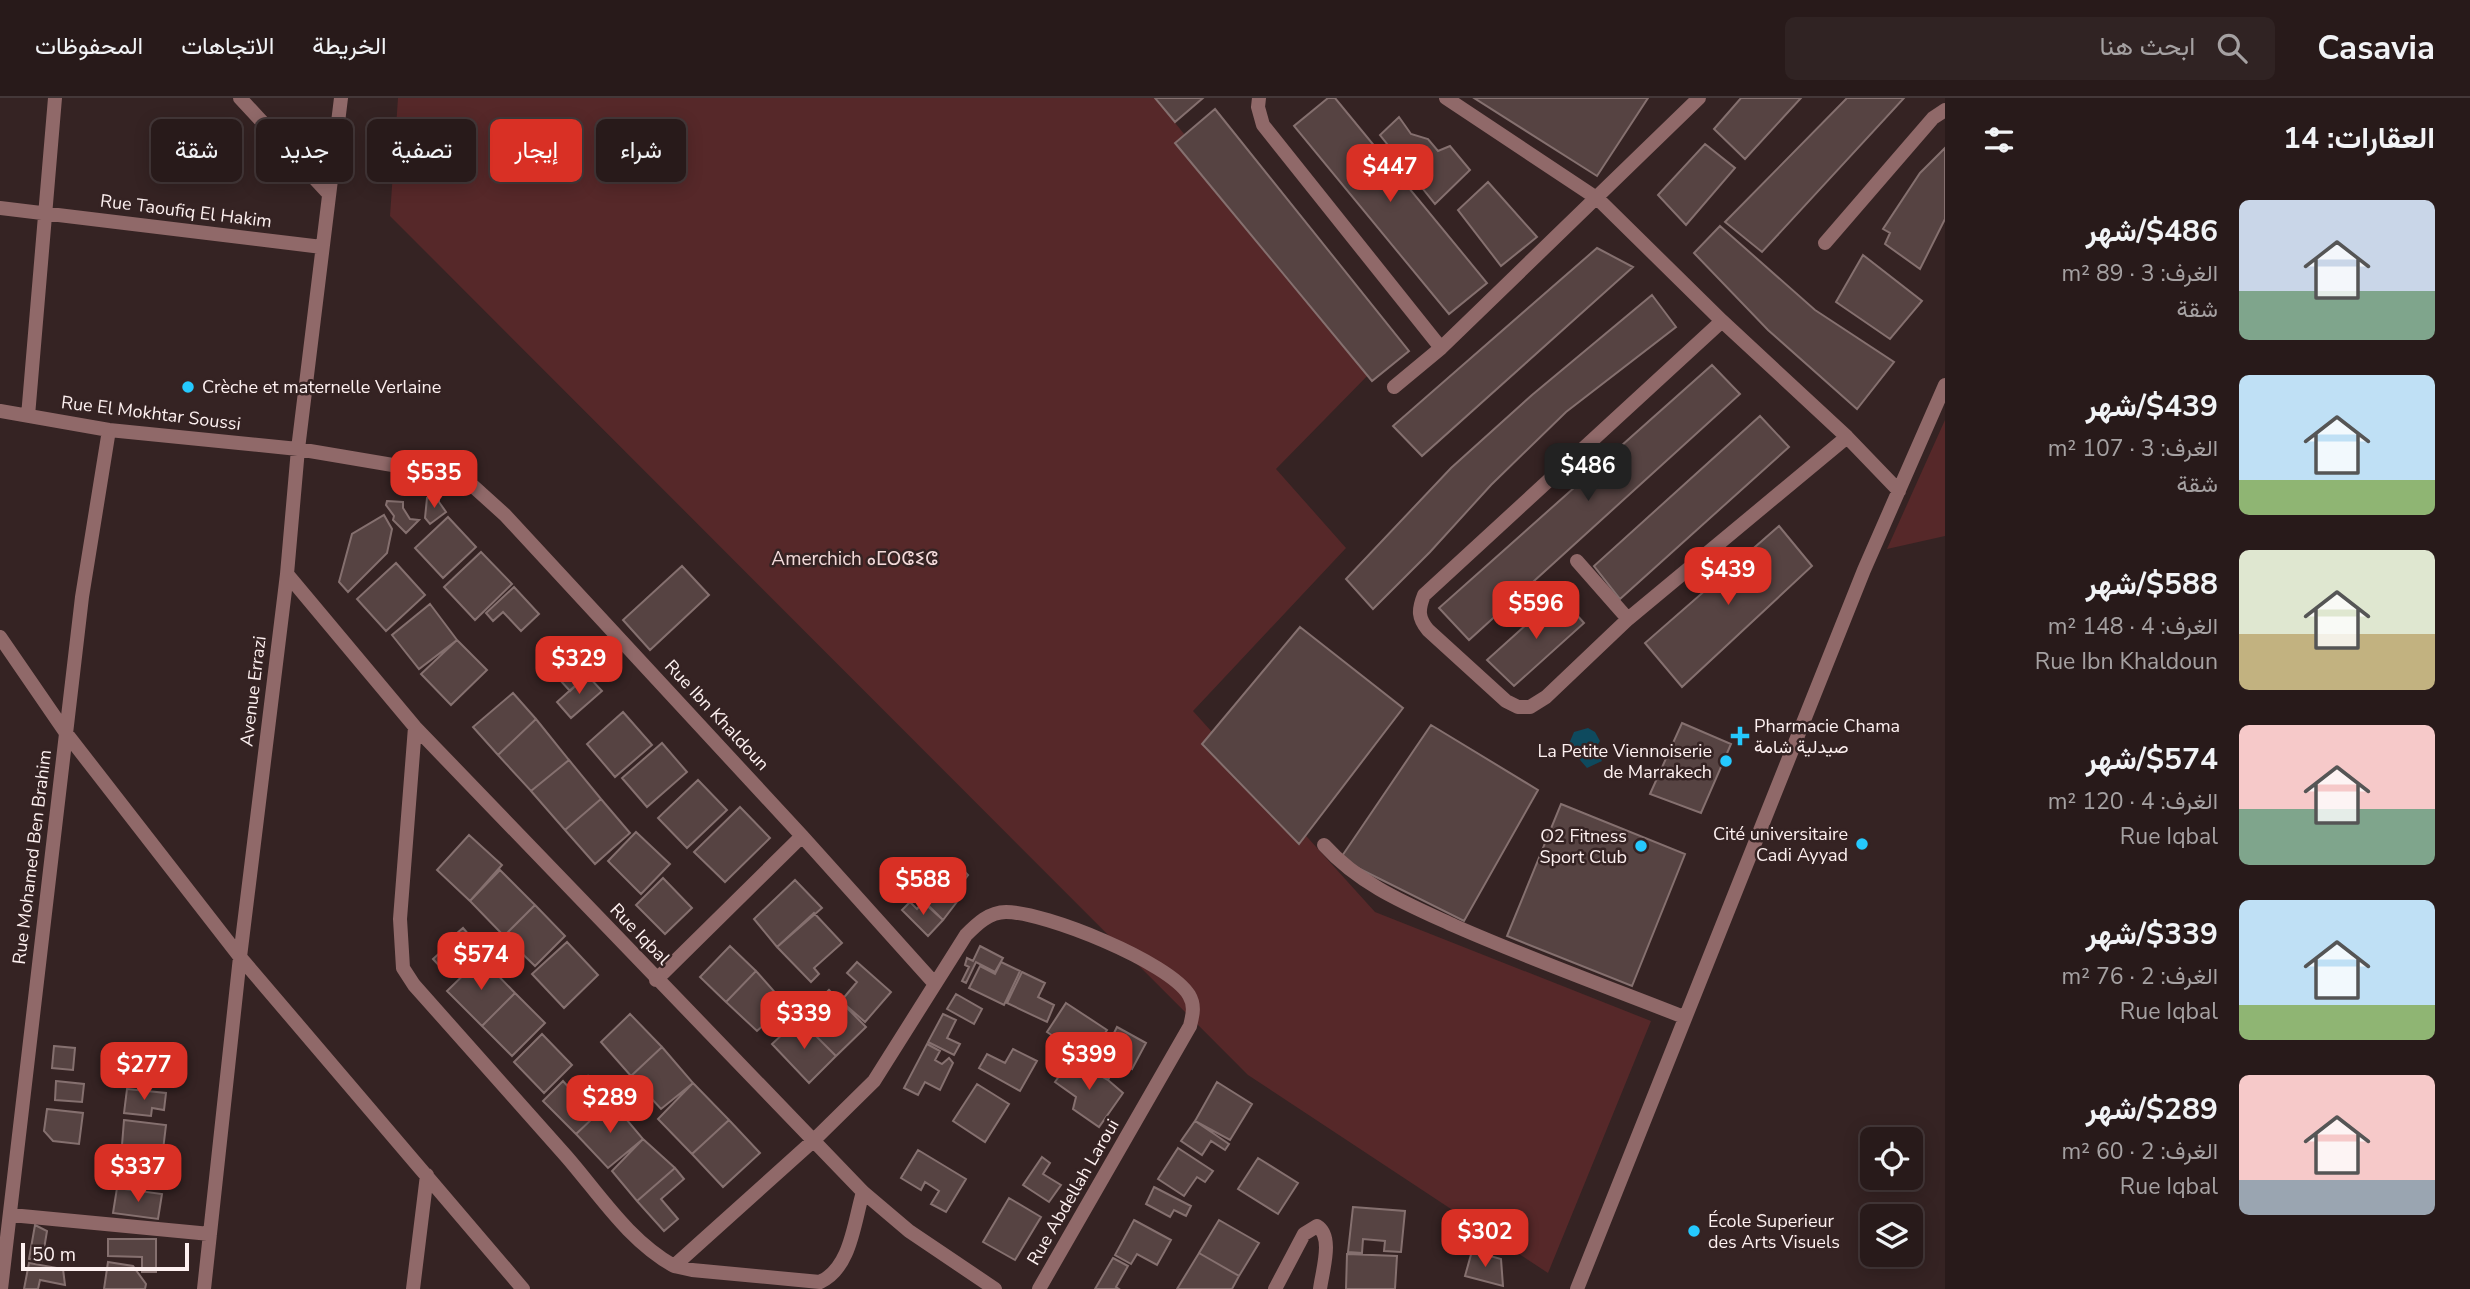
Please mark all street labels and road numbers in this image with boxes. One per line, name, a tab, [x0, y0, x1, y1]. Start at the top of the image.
street label: Rue Taoufiq El Hakim	[99, 189, 273, 233]
street label: Rue El Mokhtar Soussi	[60, 390, 242, 436]
street label: Avenue Errazi	[234, 634, 272, 748]
street label: Rue Ibn Khaldoun	[659, 654, 775, 776]
street label: Rue Mohamed Ben Brahim	[7, 748, 57, 966]
street label: Rue Iqbal	[605, 898, 676, 970]
street label: Rue Abdellah Laroui	[1021, 1115, 1125, 1269]

